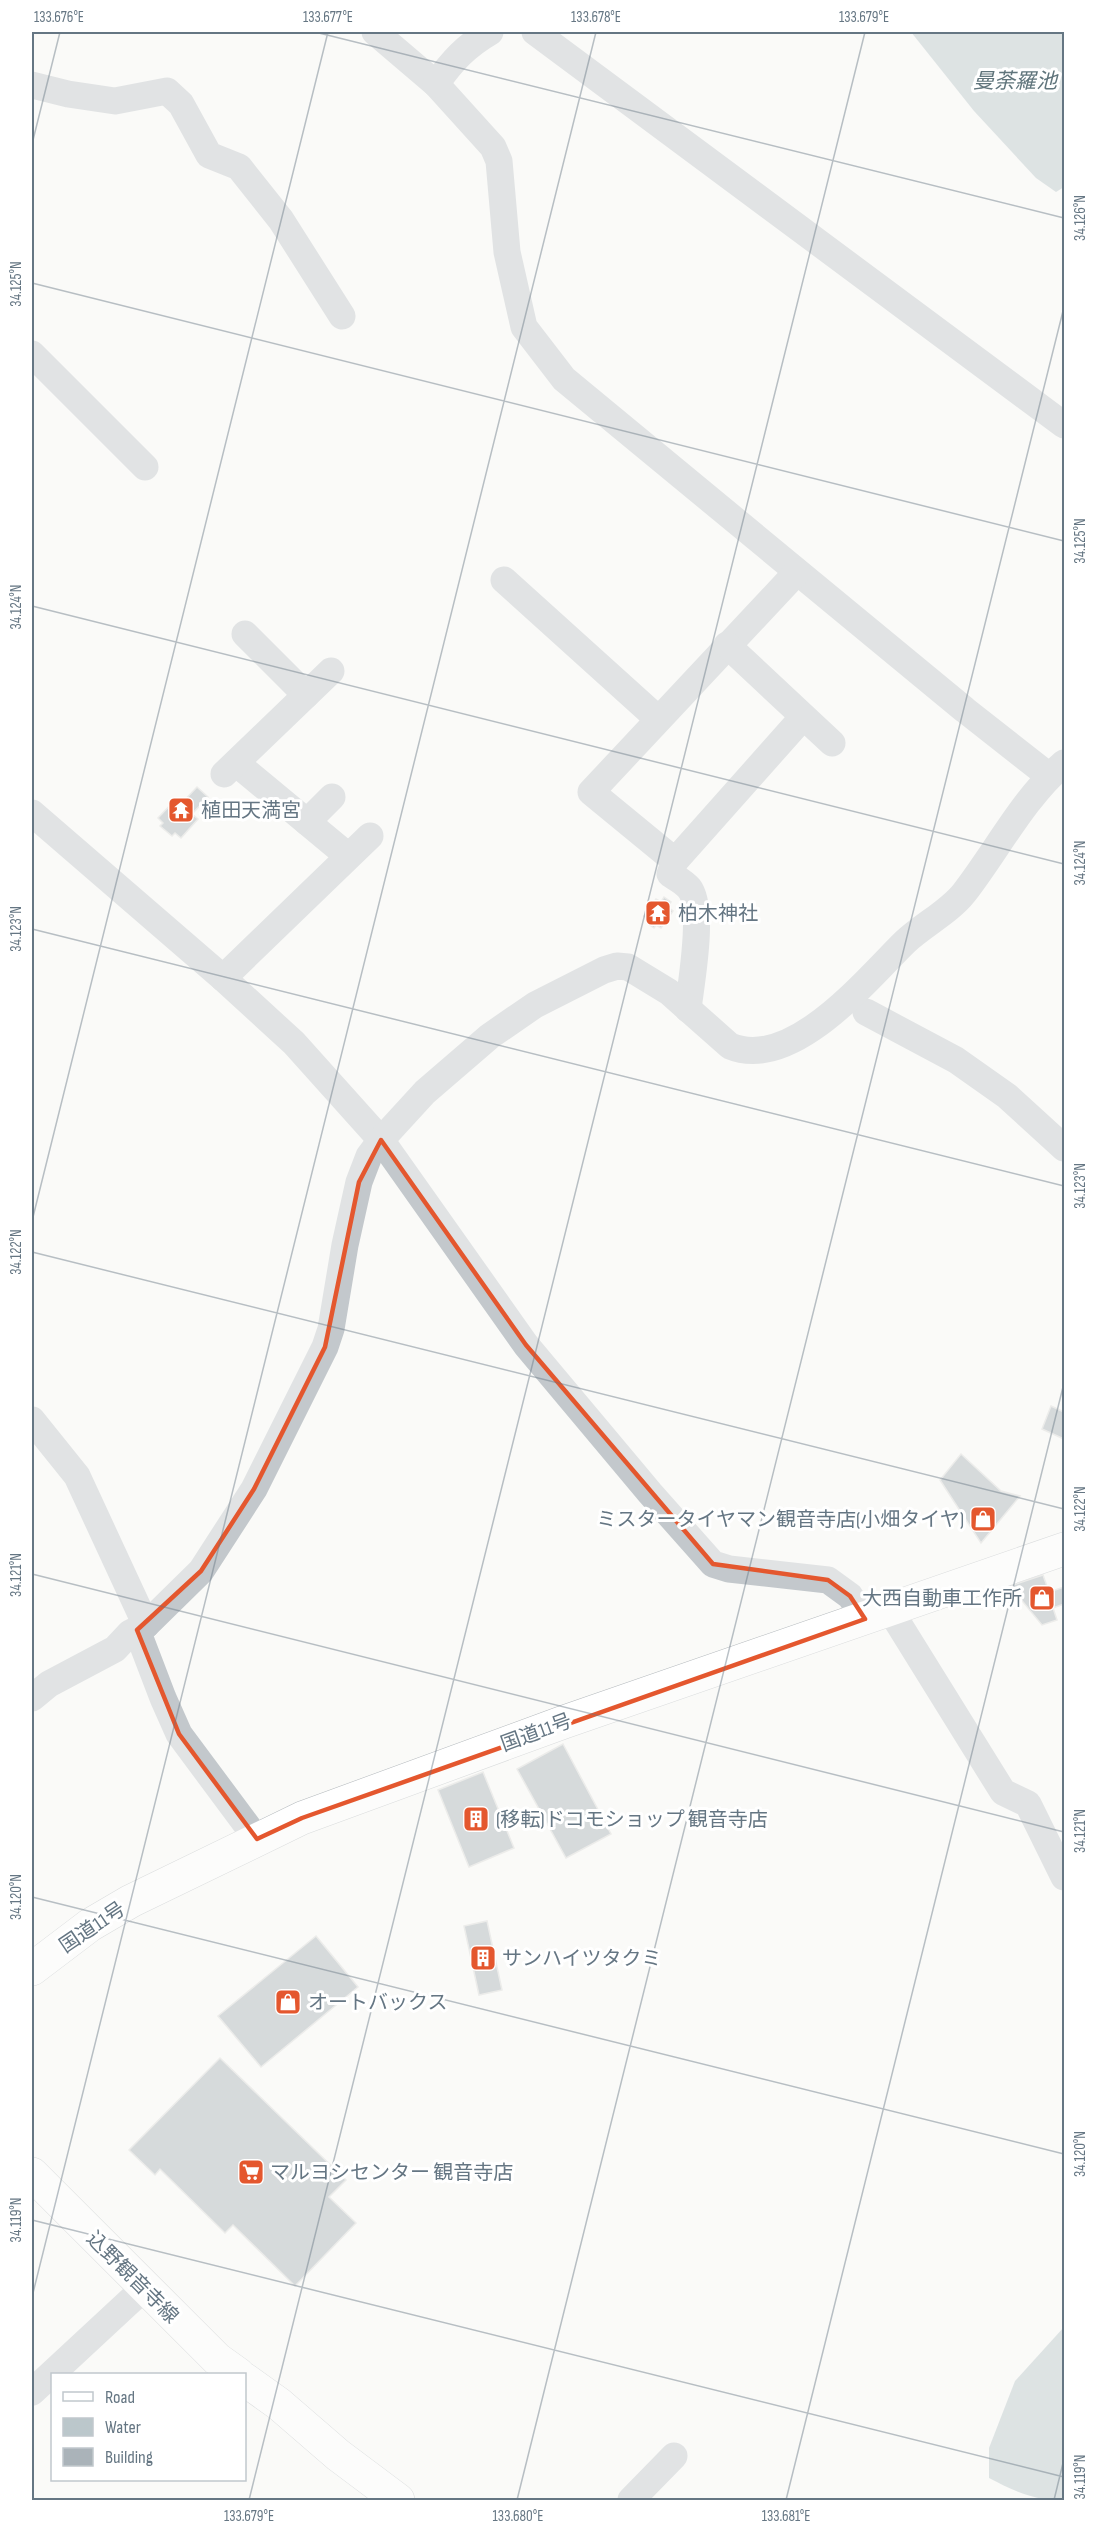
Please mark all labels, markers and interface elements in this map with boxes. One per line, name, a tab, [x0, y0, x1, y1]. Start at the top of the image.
text: 133.676°E	[34, 8, 84, 27]
text: 133.677°E	[303, 8, 353, 27]
text: 133.678°E	[571, 8, 621, 27]
text: 133.679°E	[839, 8, 889, 27]
water label: 曼荼羅池	[973, 69, 1059, 94]
text: 34.126°N	[1071, 195, 1090, 241]
text: 34.125°N	[7, 261, 26, 307]
text: 34.125°N	[1071, 518, 1090, 564]
text: 34.124°N	[7, 585, 26, 629]
temple icon: 植田天満宮	[166, 795, 196, 825]
place label: 植田天満宮	[201, 799, 301, 823]
text: 34.124°N	[1071, 841, 1090, 885]
temple icon: 柏木神社	[643, 898, 673, 928]
place label: 柏木神社	[678, 902, 758, 926]
text: 34.123°N	[7, 906, 26, 952]
text: 34.123°N	[1071, 1163, 1090, 1209]
text: 34.122°N	[7, 1229, 26, 1275]
text: 34.122°N	[1071, 1486, 1090, 1532]
shop icon: ミスタータイヤマン観音寺店(小畑タイヤ)	[968, 1504, 998, 1534]
place label: ミスタータイヤマン観音寺店(小畑タイヤ)	[597, 1508, 964, 1532]
text: 34.121°N	[7, 1553, 26, 1597]
shop icon: 大西自動車工作所	[1027, 1583, 1057, 1613]
place label: 大西自動車工作所	[862, 1587, 1022, 1611]
street label: 国道11号	[497, 1709, 575, 1757]
building icon: (移転)ドコモショップ 観音寺店	[461, 1804, 491, 1834]
place label: (移転)ドコモショップ 観音寺店	[496, 1808, 768, 1832]
text: 34.121°N	[1071, 1809, 1090, 1853]
text: 34.120°N	[7, 1874, 26, 1920]
street label: 国道11号	[55, 1897, 130, 1958]
building icon: サンハイツタクミ	[468, 1943, 498, 1973]
place label: サンハイツタクミ	[502, 1947, 662, 1971]
shop icon: オートバックス	[273, 1987, 303, 2017]
place label: オートバックス	[308, 1991, 447, 2015]
text: 34.120°N	[1071, 2131, 1090, 2177]
supermarket icon: マルヨシセンター 観音寺店	[236, 2157, 266, 2187]
place label: マルヨシセンター 観音寺店	[270, 2161, 513, 2185]
text: 34.119°N	[7, 2198, 26, 2242]
street label: 込野観音寺線	[81, 2227, 183, 2329]
legend	[51, 2373, 246, 2481]
text: Road	[105, 2387, 135, 2408]
text: Water	[105, 2417, 141, 2438]
text: Building	[105, 2447, 153, 2468]
text: 34.119°N	[1071, 2455, 1090, 2499]
text: 133.679°E	[224, 2507, 274, 2526]
text: 133.680°E	[493, 2507, 543, 2526]
text: 133.681°E	[762, 2507, 810, 2526]

